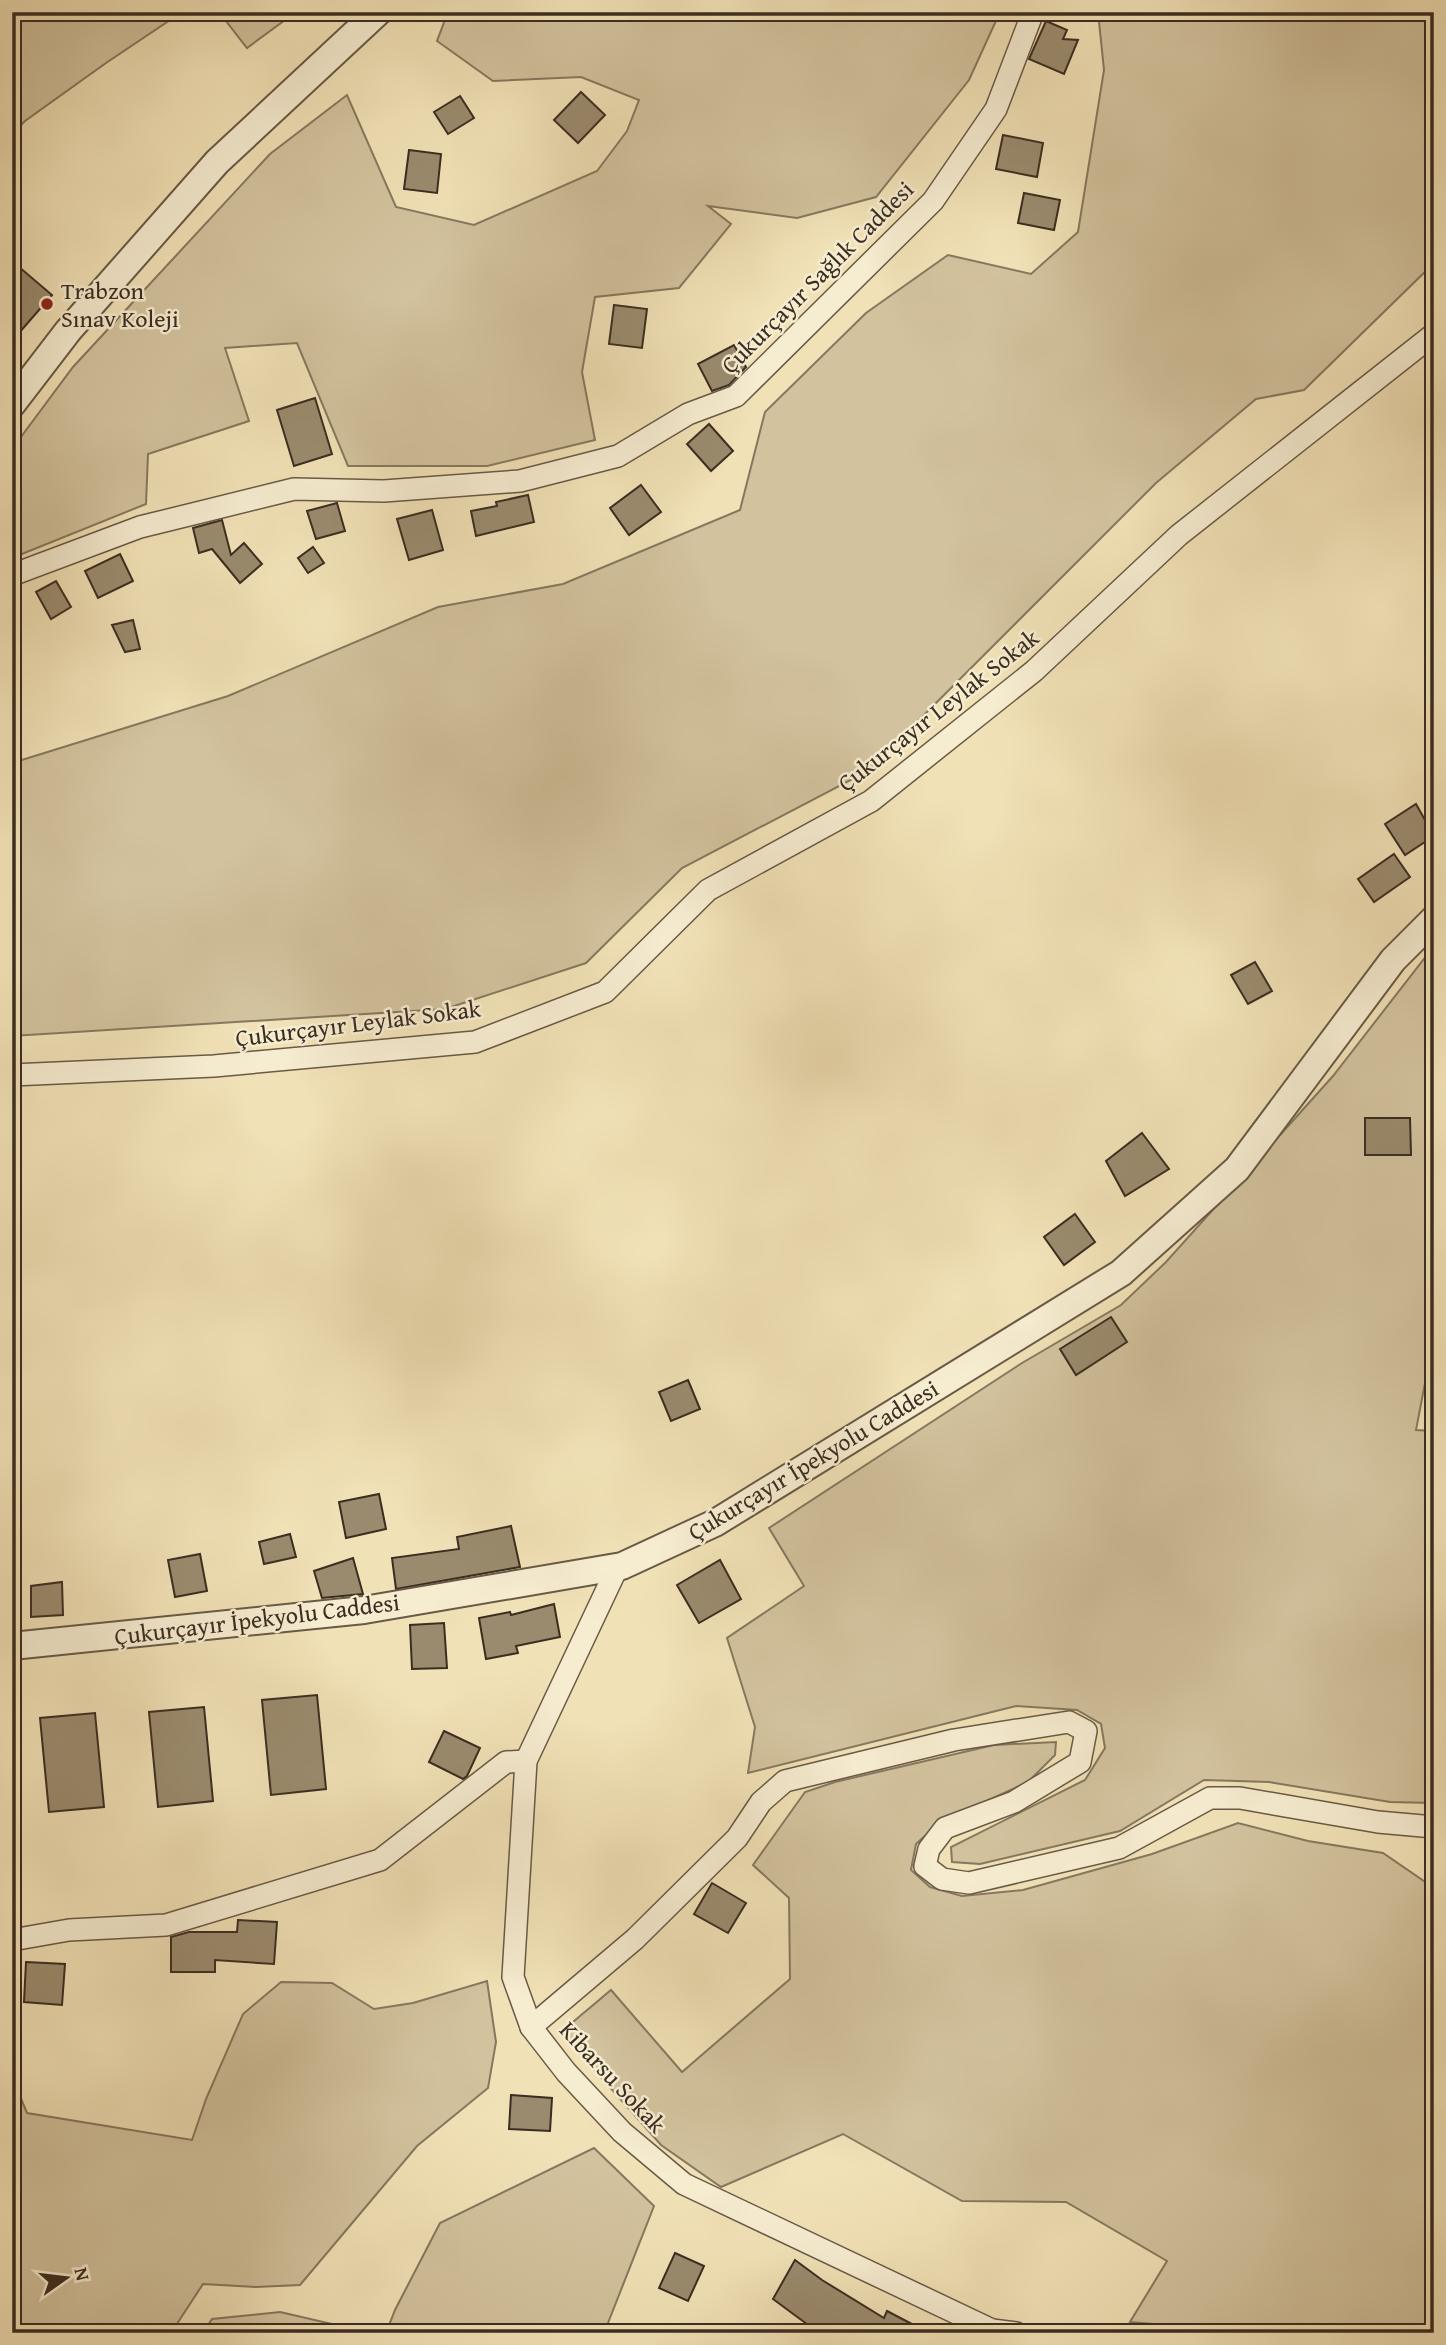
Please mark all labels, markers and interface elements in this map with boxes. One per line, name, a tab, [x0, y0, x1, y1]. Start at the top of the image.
street label: Çukurçayır Sağlık Caddesi	[713, 172, 922, 381]
place label: Trabzon Sınav Koleji	[61, 273, 179, 336]
marker: Trabzon Sınav Koleji	[39, 296, 55, 312]
street label: Çukurçayır Leylak Sokak	[830, 620, 1047, 800]
street label: Çukurçayır Leylak Sokak	[233, 990, 484, 1055]
street label: Çukurçayır İpekyolu Caddesi	[681, 1371, 945, 1549]
street label: Çukurçayır İpekyolu Caddesi	[112, 1584, 402, 1654]
street label: Kibarsu Sokak	[552, 2013, 675, 2141]
north arrow	[32, 2244, 102, 2314]
text: N	[67, 2264, 98, 2284]

